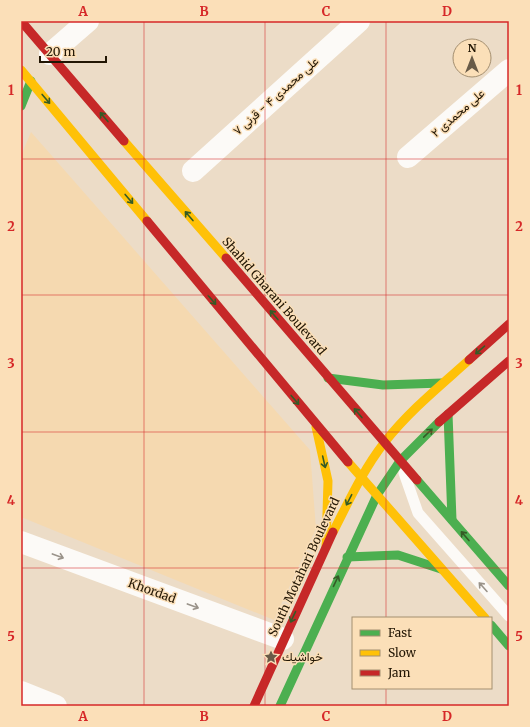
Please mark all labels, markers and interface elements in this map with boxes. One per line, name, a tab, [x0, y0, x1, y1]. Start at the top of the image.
text: A	[77, 3, 88, 20]
text: B	[199, 3, 209, 20]
text: C	[322, 3, 331, 20]
text: D	[442, 3, 452, 20]
scale bar	[40, 38, 106, 64]
north arrow	[452, 38, 492, 78]
text: N	[468, 41, 477, 55]
text: 20 m	[46, 44, 75, 59]
street label: علی محمدی ۴ - قرنی ۷	[230, 53, 322, 139]
text: 1	[8, 82, 14, 99]
text: 1	[516, 82, 522, 99]
street label: علی محمدی ۲	[428, 85, 488, 141]
one-way arrow	[42, 94, 51, 105]
one-way arrow	[100, 112, 109, 122]
one-way arrow	[125, 194, 134, 205]
one-way arrow	[184, 211, 194, 221]
text: 2	[7, 218, 15, 235]
text: 2	[515, 218, 523, 235]
street label: Shahid Gharani Boulevard	[219, 234, 330, 358]
one-way arrow	[208, 294, 217, 305]
one-way arrow	[269, 309, 278, 320]
one-way arrow	[475, 345, 485, 355]
text: 3	[7, 355, 15, 372]
text: 3	[515, 355, 523, 372]
one-way arrow	[291, 394, 299, 405]
one-way arrow	[354, 408, 363, 418]
one-way arrow	[423, 429, 433, 438]
one-way arrow	[320, 455, 328, 468]
text: 4	[7, 492, 16, 509]
text: 4	[515, 492, 524, 509]
one-way arrow	[345, 494, 353, 506]
street label: South Motahari Boulevard	[265, 495, 342, 639]
one-way arrow	[461, 530, 470, 541]
one-way arrow	[51, 552, 63, 560]
street label: Khordad	[126, 575, 178, 606]
one-way arrow	[333, 575, 340, 587]
one-way arrow	[479, 582, 488, 592]
one-way arrow	[186, 602, 198, 610]
one-way arrow	[289, 611, 296, 623]
legend	[352, 617, 492, 689]
text: Fast	[388, 625, 412, 640]
text: 5	[7, 628, 15, 645]
text: 5	[515, 628, 523, 645]
text: Slow	[388, 645, 417, 660]
place icon: خواشيك	[263, 649, 279, 665]
place label: خواشيك	[282, 649, 323, 665]
text: Jam	[387, 665, 411, 680]
text: A	[77, 708, 88, 725]
text: B	[199, 708, 209, 725]
text: C	[322, 708, 331, 725]
text: D	[442, 708, 452, 725]

